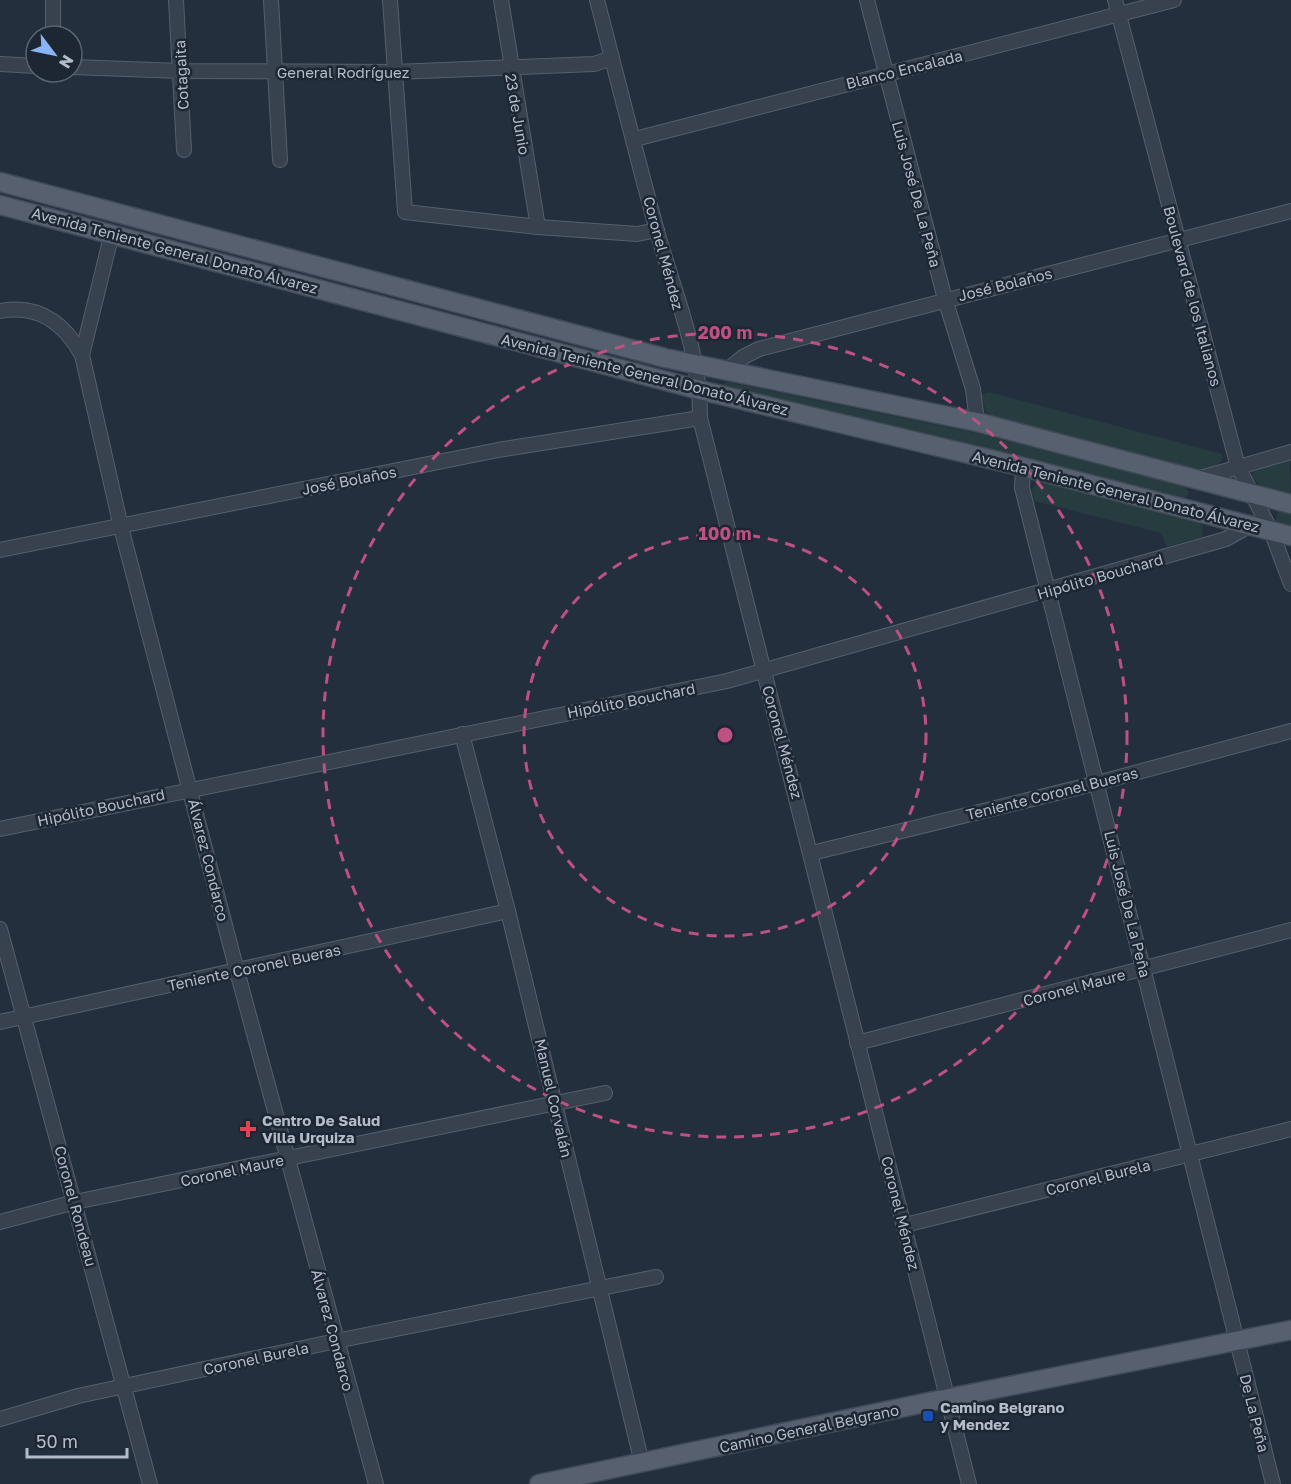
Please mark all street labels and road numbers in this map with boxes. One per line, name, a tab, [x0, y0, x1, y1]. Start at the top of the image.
street label: Cotagaita	[170, 40, 192, 110]
street label: Blanco Encalada	[844, 46, 964, 92]
street label: General Rodríguez	[277, 63, 410, 81]
street label: 23 de Junio	[502, 72, 534, 156]
street label: Luis José De La Peña	[889, 119, 945, 269]
street label: Coronel Méndez	[640, 194, 688, 312]
street label: Avenida Teniente General Donato Álvarez	[30, 203, 320, 297]
street label: Boulevard de los Italianos	[1160, 204, 1226, 388]
street label: José Bolaños	[956, 264, 1054, 304]
street label: Avenida Teniente General Donato Álvarez	[500, 330, 791, 419]
street label: Avenida Teniente General Donato Álvarez	[971, 447, 1262, 536]
street label: José Bolaños	[300, 462, 398, 498]
street label: Hipólito Bouchard	[1035, 549, 1165, 603]
street label: Hipólito Bouchard	[565, 679, 697, 721]
street label: Coronel Méndez	[759, 683, 807, 801]
street label: Teniente Coronel Bueras	[964, 763, 1140, 823]
street label: Hipólito Bouchard	[35, 785, 167, 829]
street label: Álvarez Condarco	[185, 797, 233, 923]
street label: Luis José De La Peña	[1101, 829, 1155, 979]
street label: Teniente Coronel Bueras	[166, 940, 342, 994]
street label: Coronel Maure	[1021, 965, 1127, 1009]
street label: Manuel Corvalán	[532, 1037, 576, 1159]
street label: Coronel Rondeau	[51, 1144, 101, 1268]
street label: Coronel Maure	[179, 1150, 286, 1190]
street label: Coronel Méndez	[878, 1154, 924, 1272]
street label: Coronel Burela	[1044, 1155, 1152, 1199]
street label: Álvarez Condarco	[308, 1267, 358, 1393]
street label: Coronel Burela	[202, 1338, 310, 1378]
street label: De La Peña	[1237, 1372, 1273, 1454]
street label: Camino General Belgrano	[718, 1400, 900, 1456]

